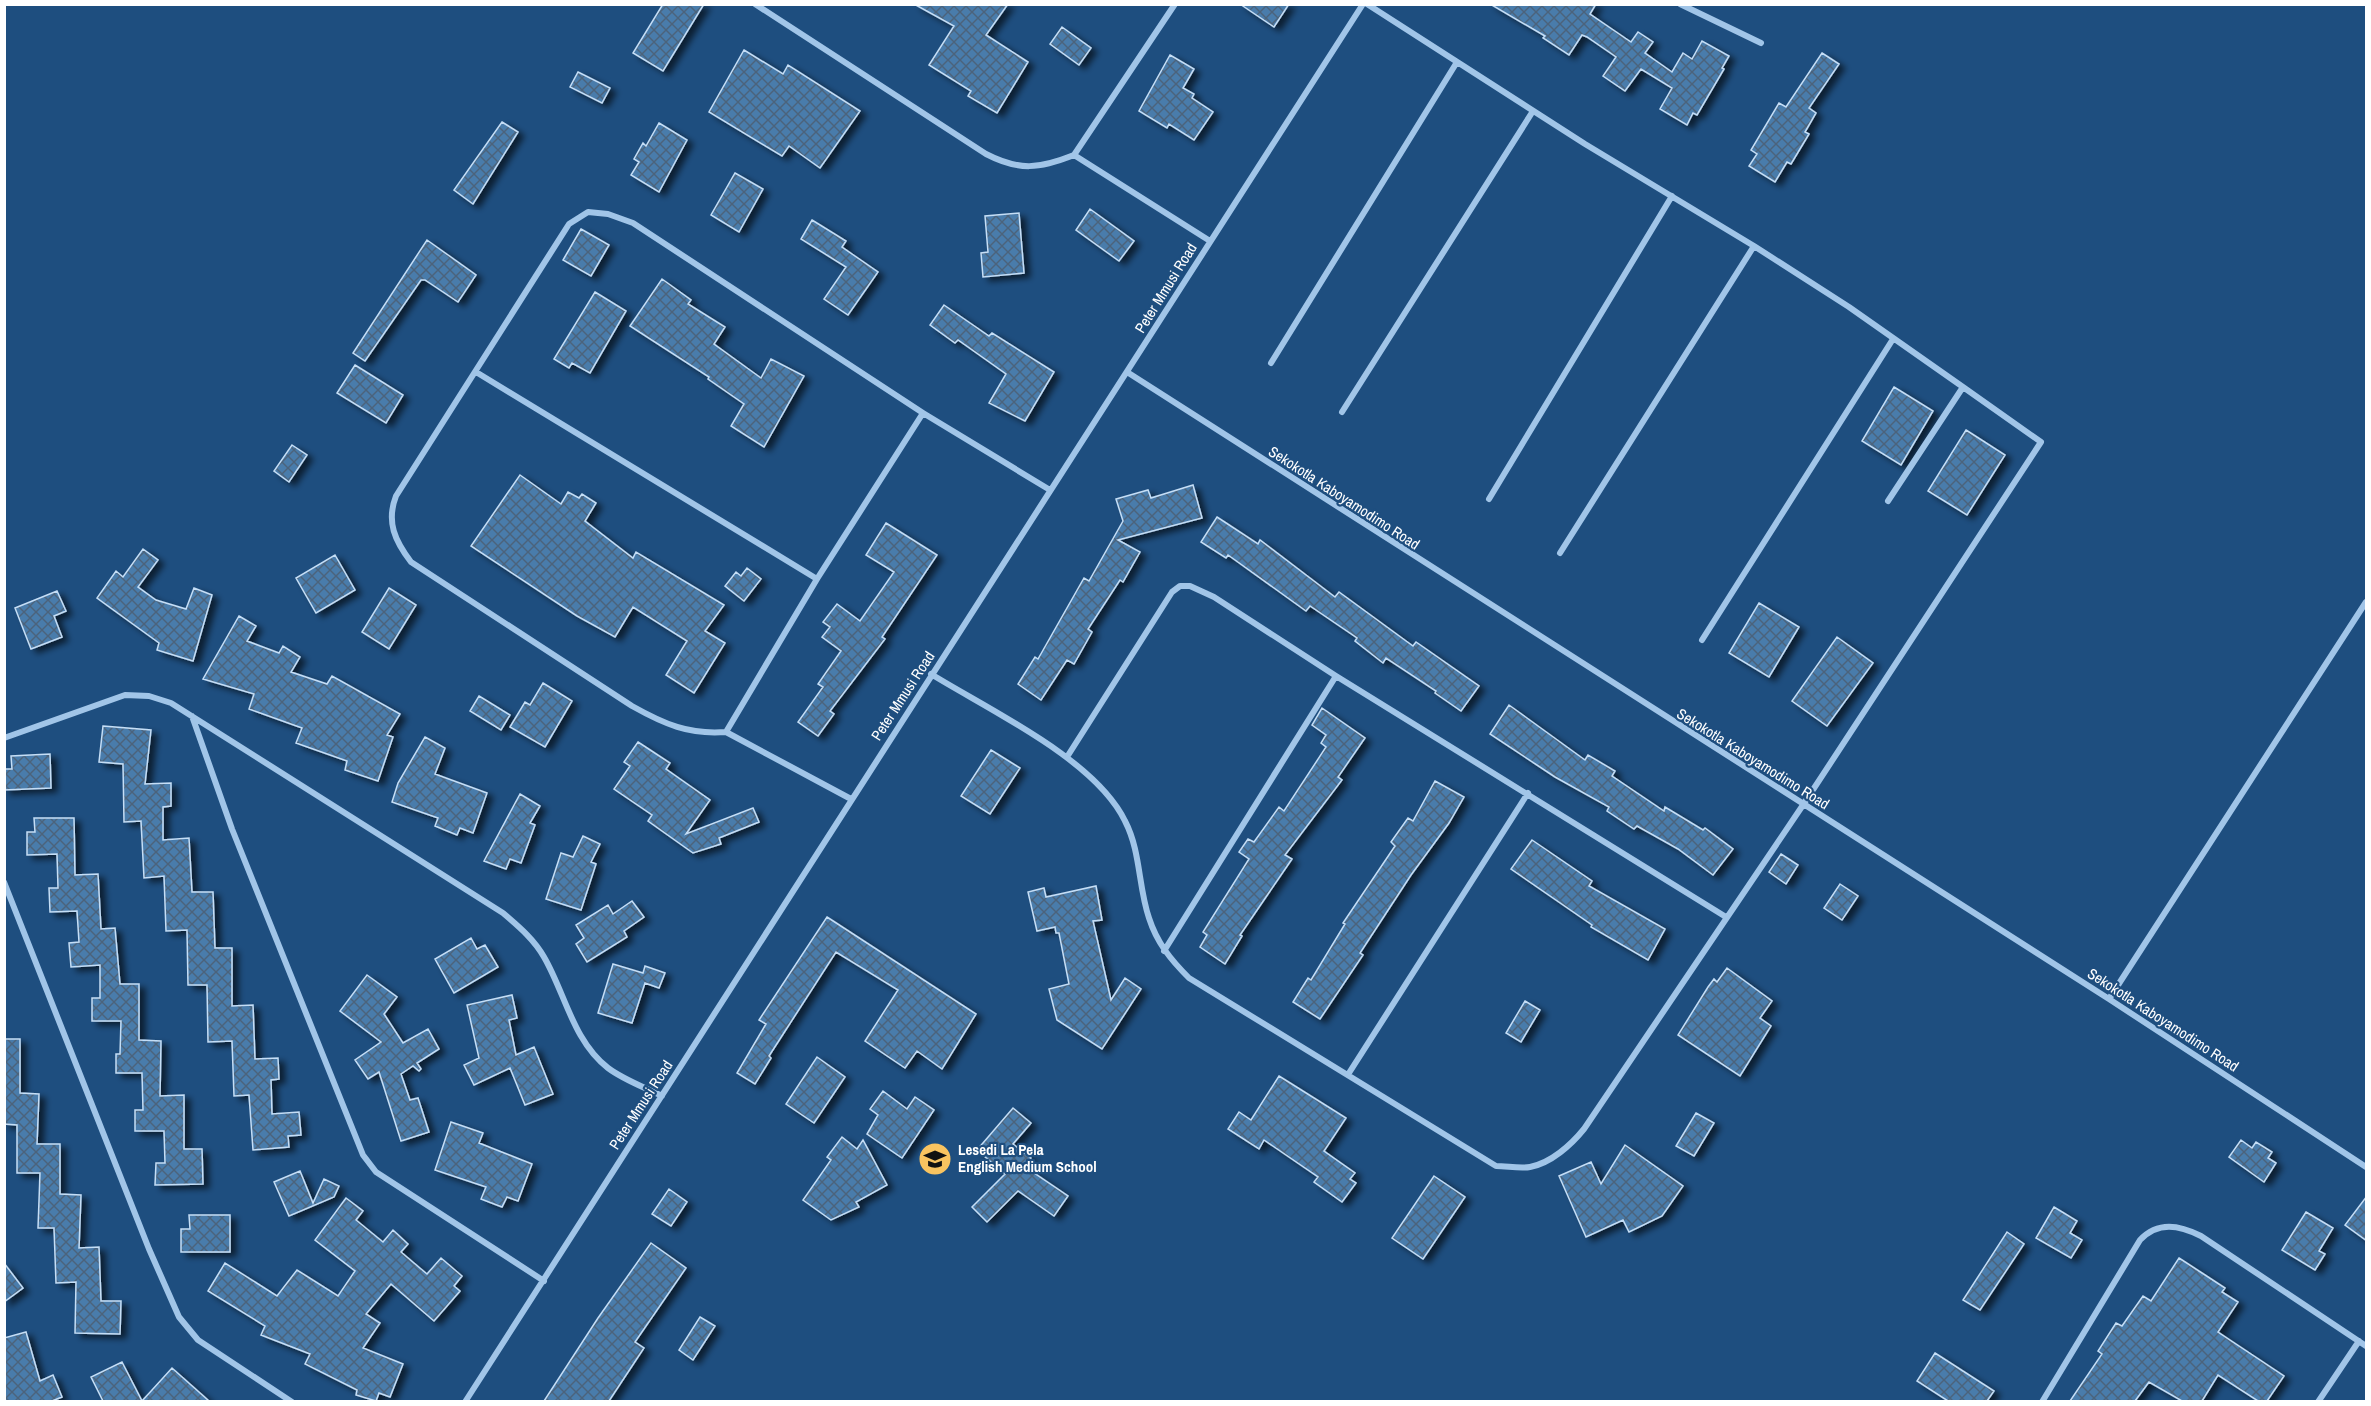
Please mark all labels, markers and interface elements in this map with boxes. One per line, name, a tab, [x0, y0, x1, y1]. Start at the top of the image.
street label: Peter Mmusi Road	[1130, 239, 1202, 337]
street label: Sekokotla Kaboyamodimo Road	[1265, 441, 1424, 554]
street label: Peter Mmusi Road	[866, 647, 939, 744]
street label: Sekokotla Kaboyamodimo Road	[1673, 703, 1834, 814]
street label: Sekokotla Kaboyamodimo Road	[2084, 963, 2243, 1076]
street label: Peter Mmusi Road	[604, 1056, 677, 1153]
place label: Lesedi La Pela English Medium School	[958, 1139, 1097, 1177]
school or university icon: Lesedi La Pela English Medium School	[917, 1141, 953, 1177]

